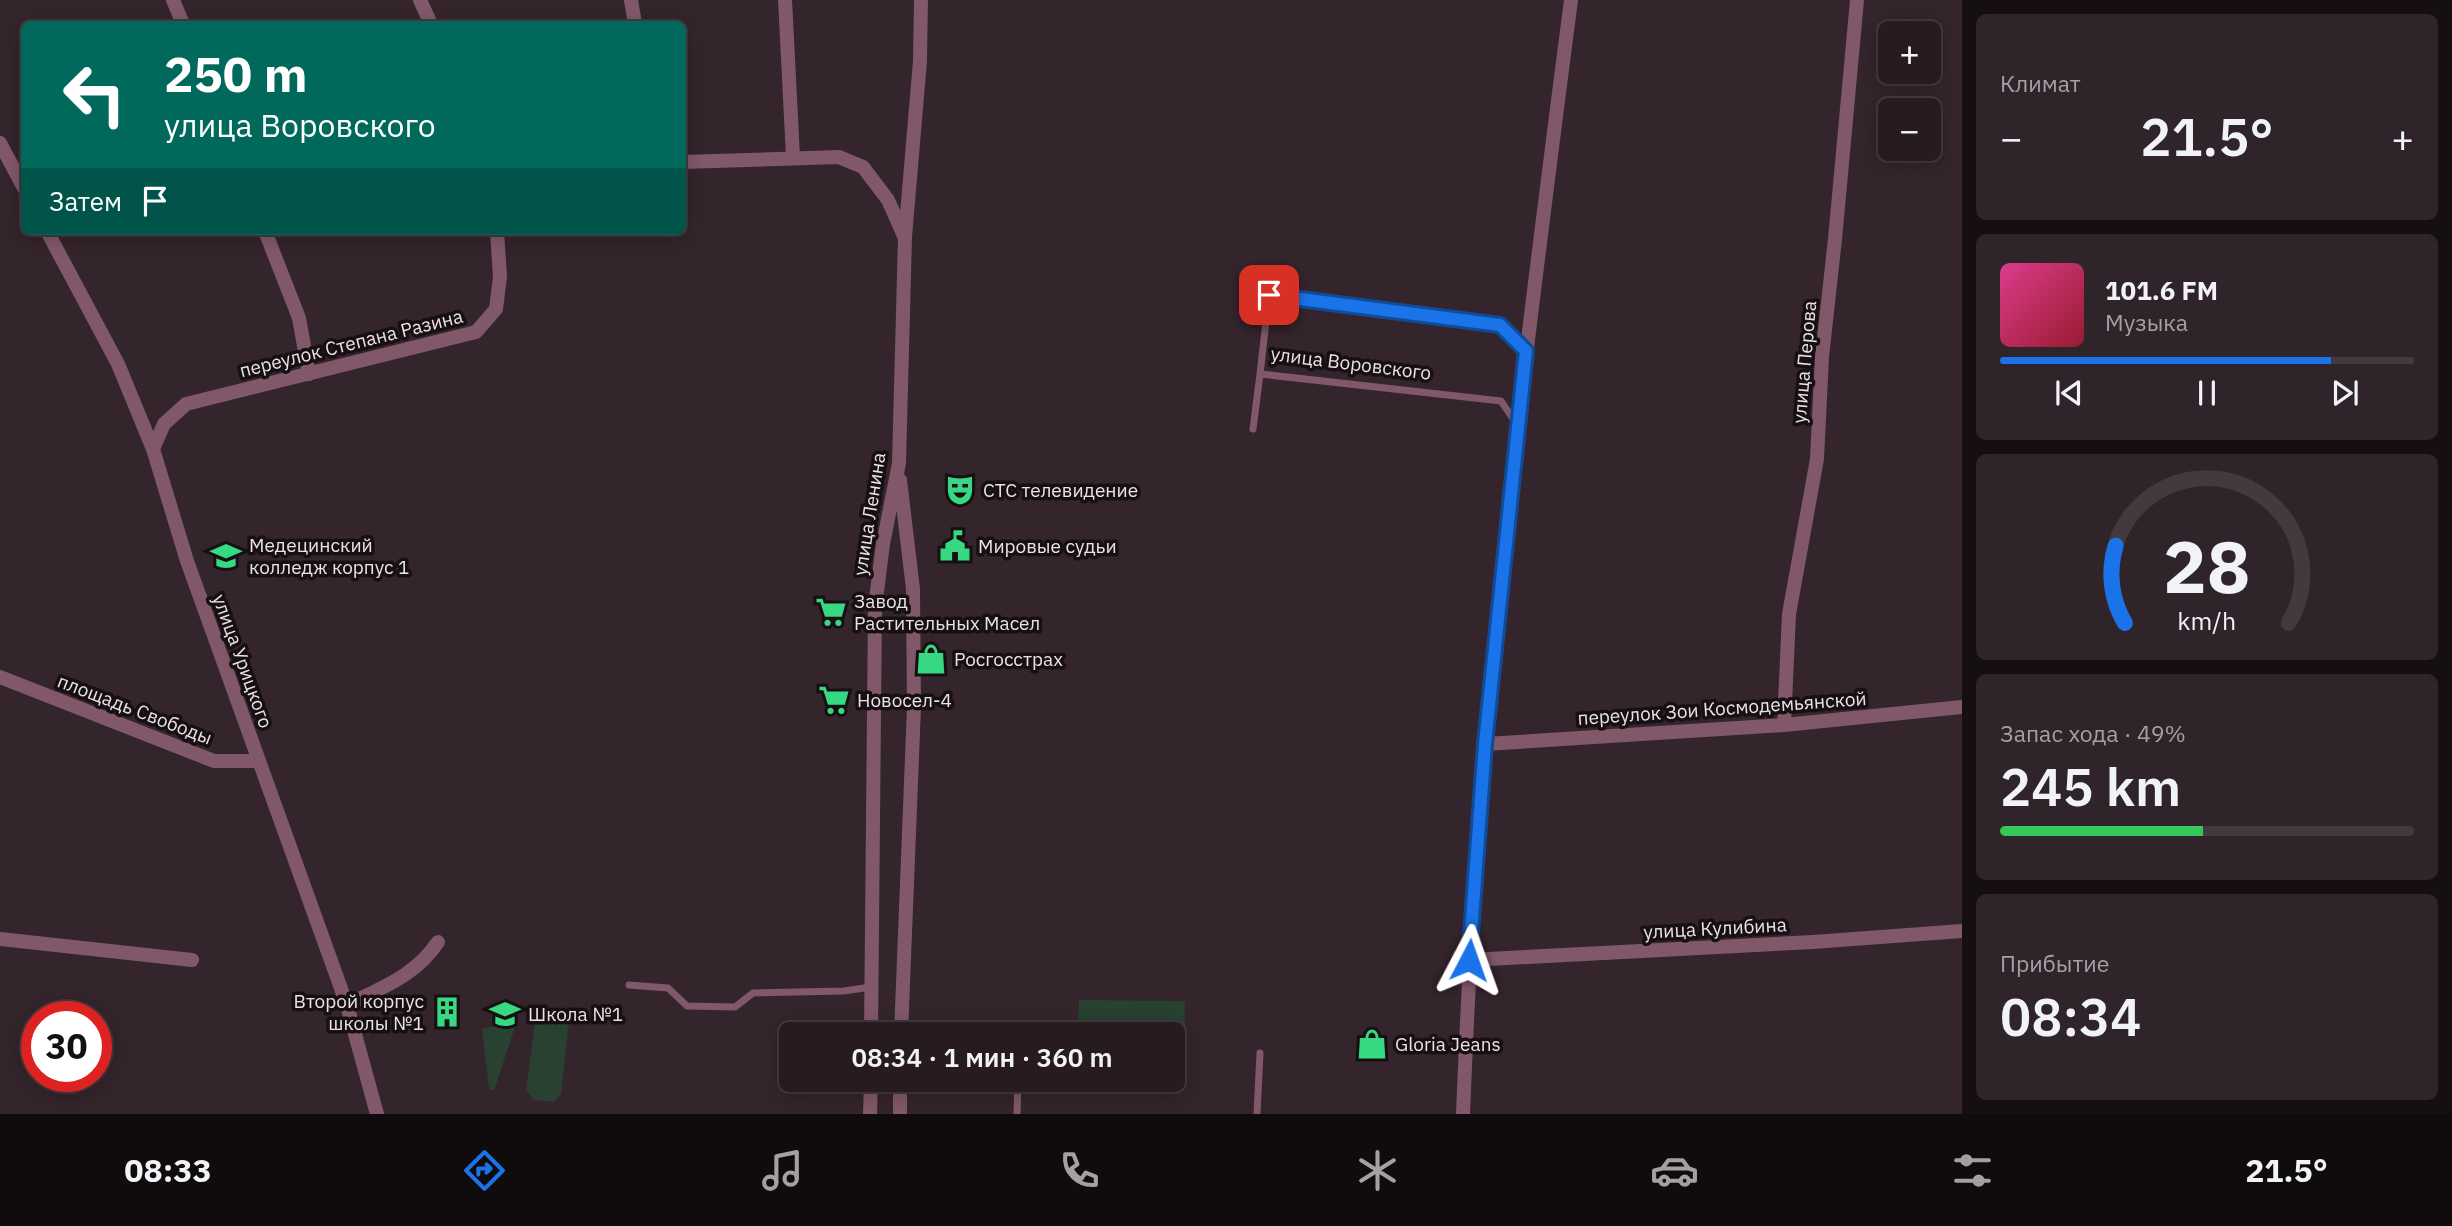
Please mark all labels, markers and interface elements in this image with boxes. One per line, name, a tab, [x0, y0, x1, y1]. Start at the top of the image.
map controls	[1878, 21, 1941, 161]
button: +	[1878, 21, 1941, 84]
text: 250 m	[164, 42, 308, 105]
icon: left	[49, 49, 140, 140]
text: Климат	[2000, 68, 2081, 98]
button: −	[1878, 98, 1941, 161]
text: 21.5°	[2140, 103, 2274, 170]
text: улица Воровского	[164, 104, 436, 146]
text: −	[2000, 113, 2023, 162]
text: +	[2391, 113, 2414, 162]
icon: arrive	[136, 182, 174, 220]
text: Затем	[49, 184, 122, 218]
pin	[1239, 265, 1299, 325]
text: 101.6 FM	[2105, 273, 2218, 307]
icon: arrive	[1250, 276, 1288, 314]
street label: улица Перова	[1787, 300, 1821, 424]
street label: переулок Степана Разина	[237, 304, 465, 382]
text: Музыка	[2105, 307, 2188, 337]
street label: улица Воровского	[1269, 341, 1433, 385]
icon: previous	[2050, 374, 2088, 412]
icon: pause	[2188, 374, 2226, 412]
icon: next	[2326, 374, 2364, 412]
street label: улица Ленина	[847, 451, 891, 577]
theatre icon: СТС телевидение	[943, 473, 977, 507]
place label: СТС телевидение	[983, 478, 1138, 502]
text: 28	[2163, 518, 2251, 613]
public building icon: Мировые судьи	[938, 529, 972, 563]
place label: Медецинский колледж корпус 1	[249, 533, 409, 579]
place label: Мировые судьи	[978, 534, 1117, 558]
school or university icon: Медецинский колледж корпус 1	[209, 539, 243, 573]
place label: Завод Растительных Масел	[854, 589, 1040, 635]
street label: улица Урицкого	[208, 591, 278, 731]
supermarket icon: Завод Растительных Масел	[814, 595, 848, 629]
text: km/h	[2178, 604, 2236, 637]
shop icon: Росгосстрах	[914, 642, 948, 676]
place label: Росгосстрах	[954, 647, 1063, 671]
street label: площадь Свободы	[54, 668, 216, 750]
supermarket icon: Новосел-4	[817, 683, 851, 717]
street label: переулок Зои Космодемьянской	[1577, 686, 1867, 730]
place label: Новосел-4	[857, 688, 952, 712]
text: Запас хода · 49%	[2000, 718, 2186, 748]
text: 245 km	[2000, 753, 2181, 820]
street label: улица Кулибина	[1643, 912, 1787, 944]
position arrow	[1432, 923, 1506, 997]
text: Прибытие	[2000, 948, 2109, 978]
text: 08:34	[2000, 983, 2141, 1050]
place label: Второй корпус школы №1	[293, 989, 424, 1035]
building icon: Второй корпус школы №1	[430, 995, 464, 1029]
school or university icon: Школа №1	[488, 997, 522, 1031]
speed limit sign: 30	[21, 1001, 112, 1092]
place label: Школа №1	[528, 1002, 623, 1026]
shop icon: Gloria Jeans	[1355, 1027, 1389, 1061]
place label: Gloria Jeans	[1395, 1032, 1501, 1056]
text: 08:34 · 1 мин · 360 m	[851, 1040, 1113, 1074]
icon: directions	[460, 1146, 509, 1195]
icon: music	[758, 1146, 807, 1195]
icon: phone	[1055, 1146, 1104, 1195]
icon: climate	[1353, 1146, 1402, 1195]
icon: car	[1650, 1146, 1699, 1195]
icon: filters	[1948, 1146, 1997, 1195]
text: 08:33	[124, 1149, 212, 1191]
text: 21.5°	[2245, 1149, 2328, 1191]

